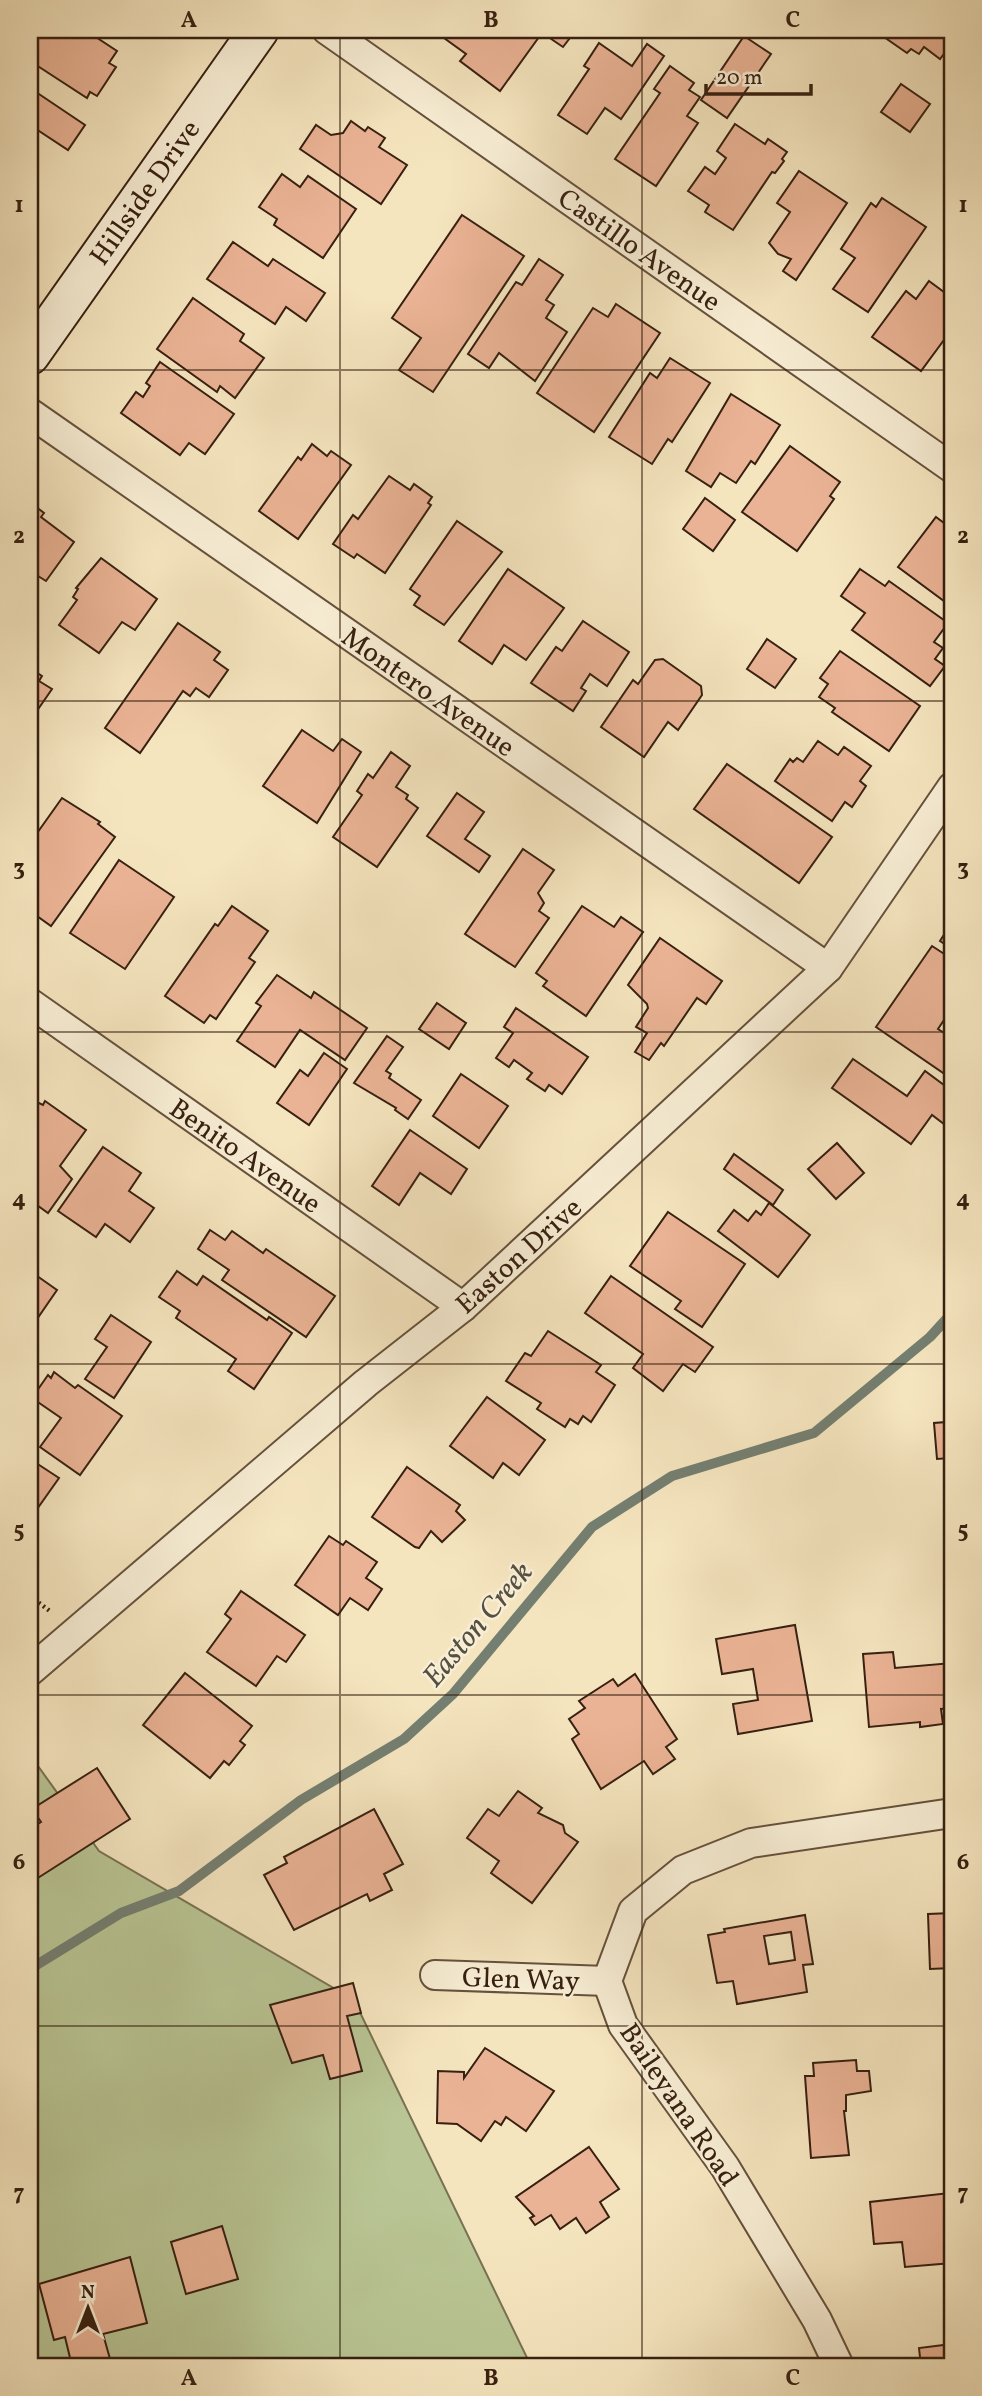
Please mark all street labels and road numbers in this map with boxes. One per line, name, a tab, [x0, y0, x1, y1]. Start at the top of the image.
street label: Hillside Drive	[81, 113, 211, 274]
street label: Castillo Avenue	[549, 180, 728, 322]
street label: Montero Avenue	[333, 619, 522, 767]
street label: Benito Avenue	[161, 1090, 328, 1224]
street label: Easton Drive	[448, 1190, 591, 1324]
street label: Glen Way	[461, 1959, 581, 2002]
street label: Baileyana Road	[609, 2016, 747, 2195]

